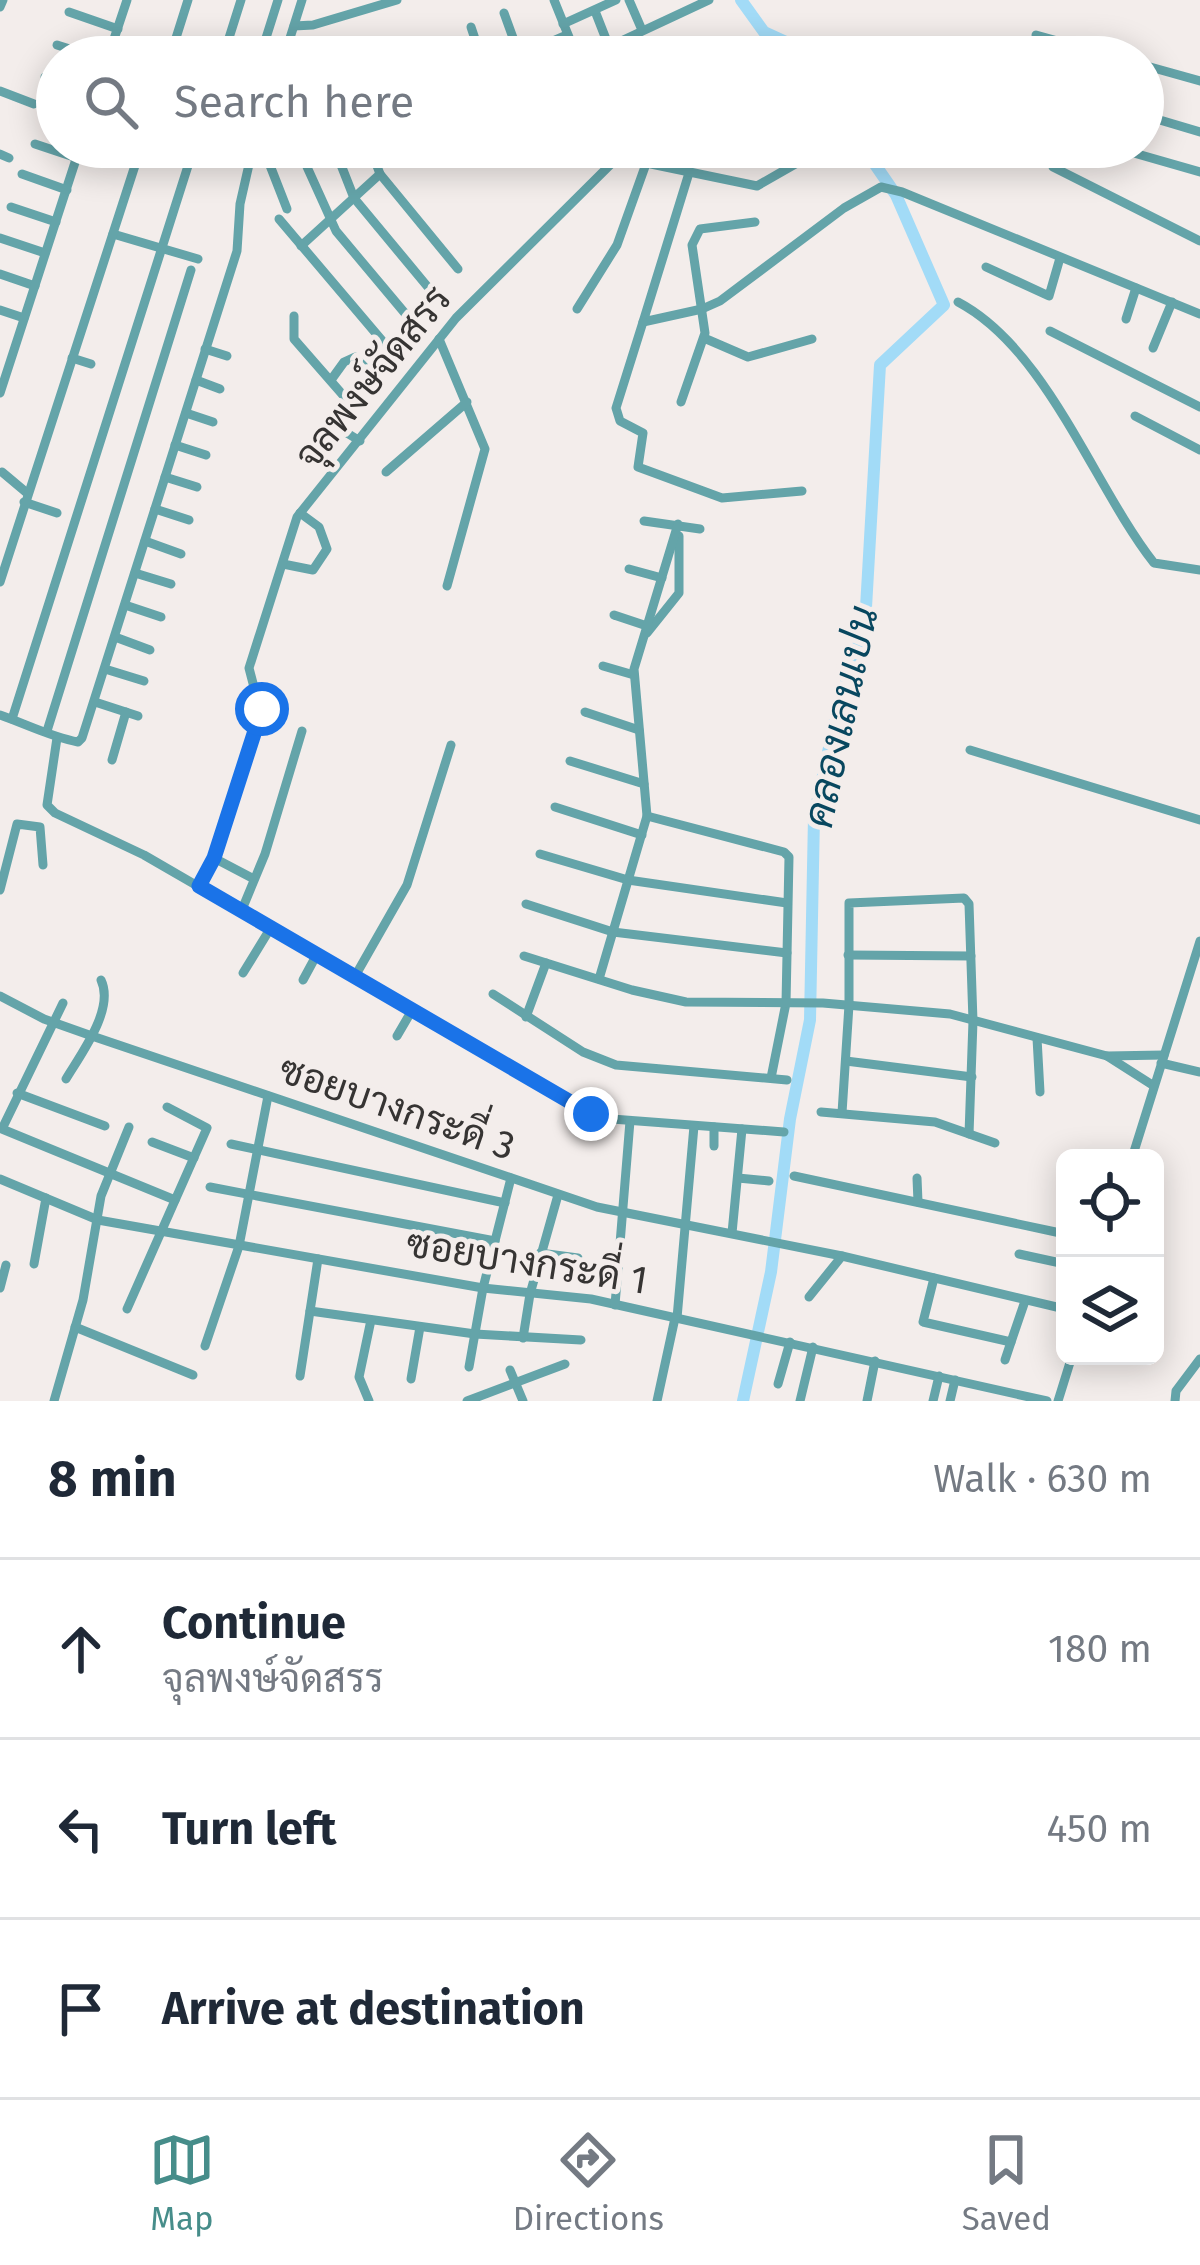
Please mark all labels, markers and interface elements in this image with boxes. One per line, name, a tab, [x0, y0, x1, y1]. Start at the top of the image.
search box	[36, 36, 1164, 168]
icon: search	[78, 69, 144, 135]
text: Search here	[174, 75, 414, 129]
street label: จุลพงษ์จัดสรร	[284, 275, 463, 479]
water label: คลองเลนเปน	[793, 602, 889, 832]
route start	[235, 682, 289, 736]
street label: ซอยบางกระดี่ 3	[273, 1036, 524, 1170]
route end	[564, 1087, 618, 1141]
map controls	[1056, 1149, 1164, 1365]
button: locate	[1056, 1149, 1164, 1257]
street label: ซอยบางกระดี่ 1	[403, 1209, 653, 1304]
button: layers	[1056, 1257, 1164, 1365]
text: 8 min	[48, 1448, 177, 1510]
text: Walk · 630 m	[933, 1456, 1152, 1502]
text: Continue	[162, 1596, 346, 1650]
icon: ahead	[48, 1616, 114, 1682]
text: 180 m	[1048, 1626, 1152, 1672]
text: จุลพงษ์จัดสรร	[162, 1656, 384, 1702]
icon: left	[48, 1796, 114, 1862]
text: Turn left	[162, 1802, 336, 1856]
text: 450 m	[1047, 1806, 1152, 1852]
icon: arrive	[48, 1976, 114, 2042]
text: Arrive at destination	[162, 1982, 585, 2036]
tab: Map	[149, 2127, 215, 2239]
tab: Directions	[513, 2127, 664, 2239]
tab: Saved	[962, 2127, 1051, 2239]

